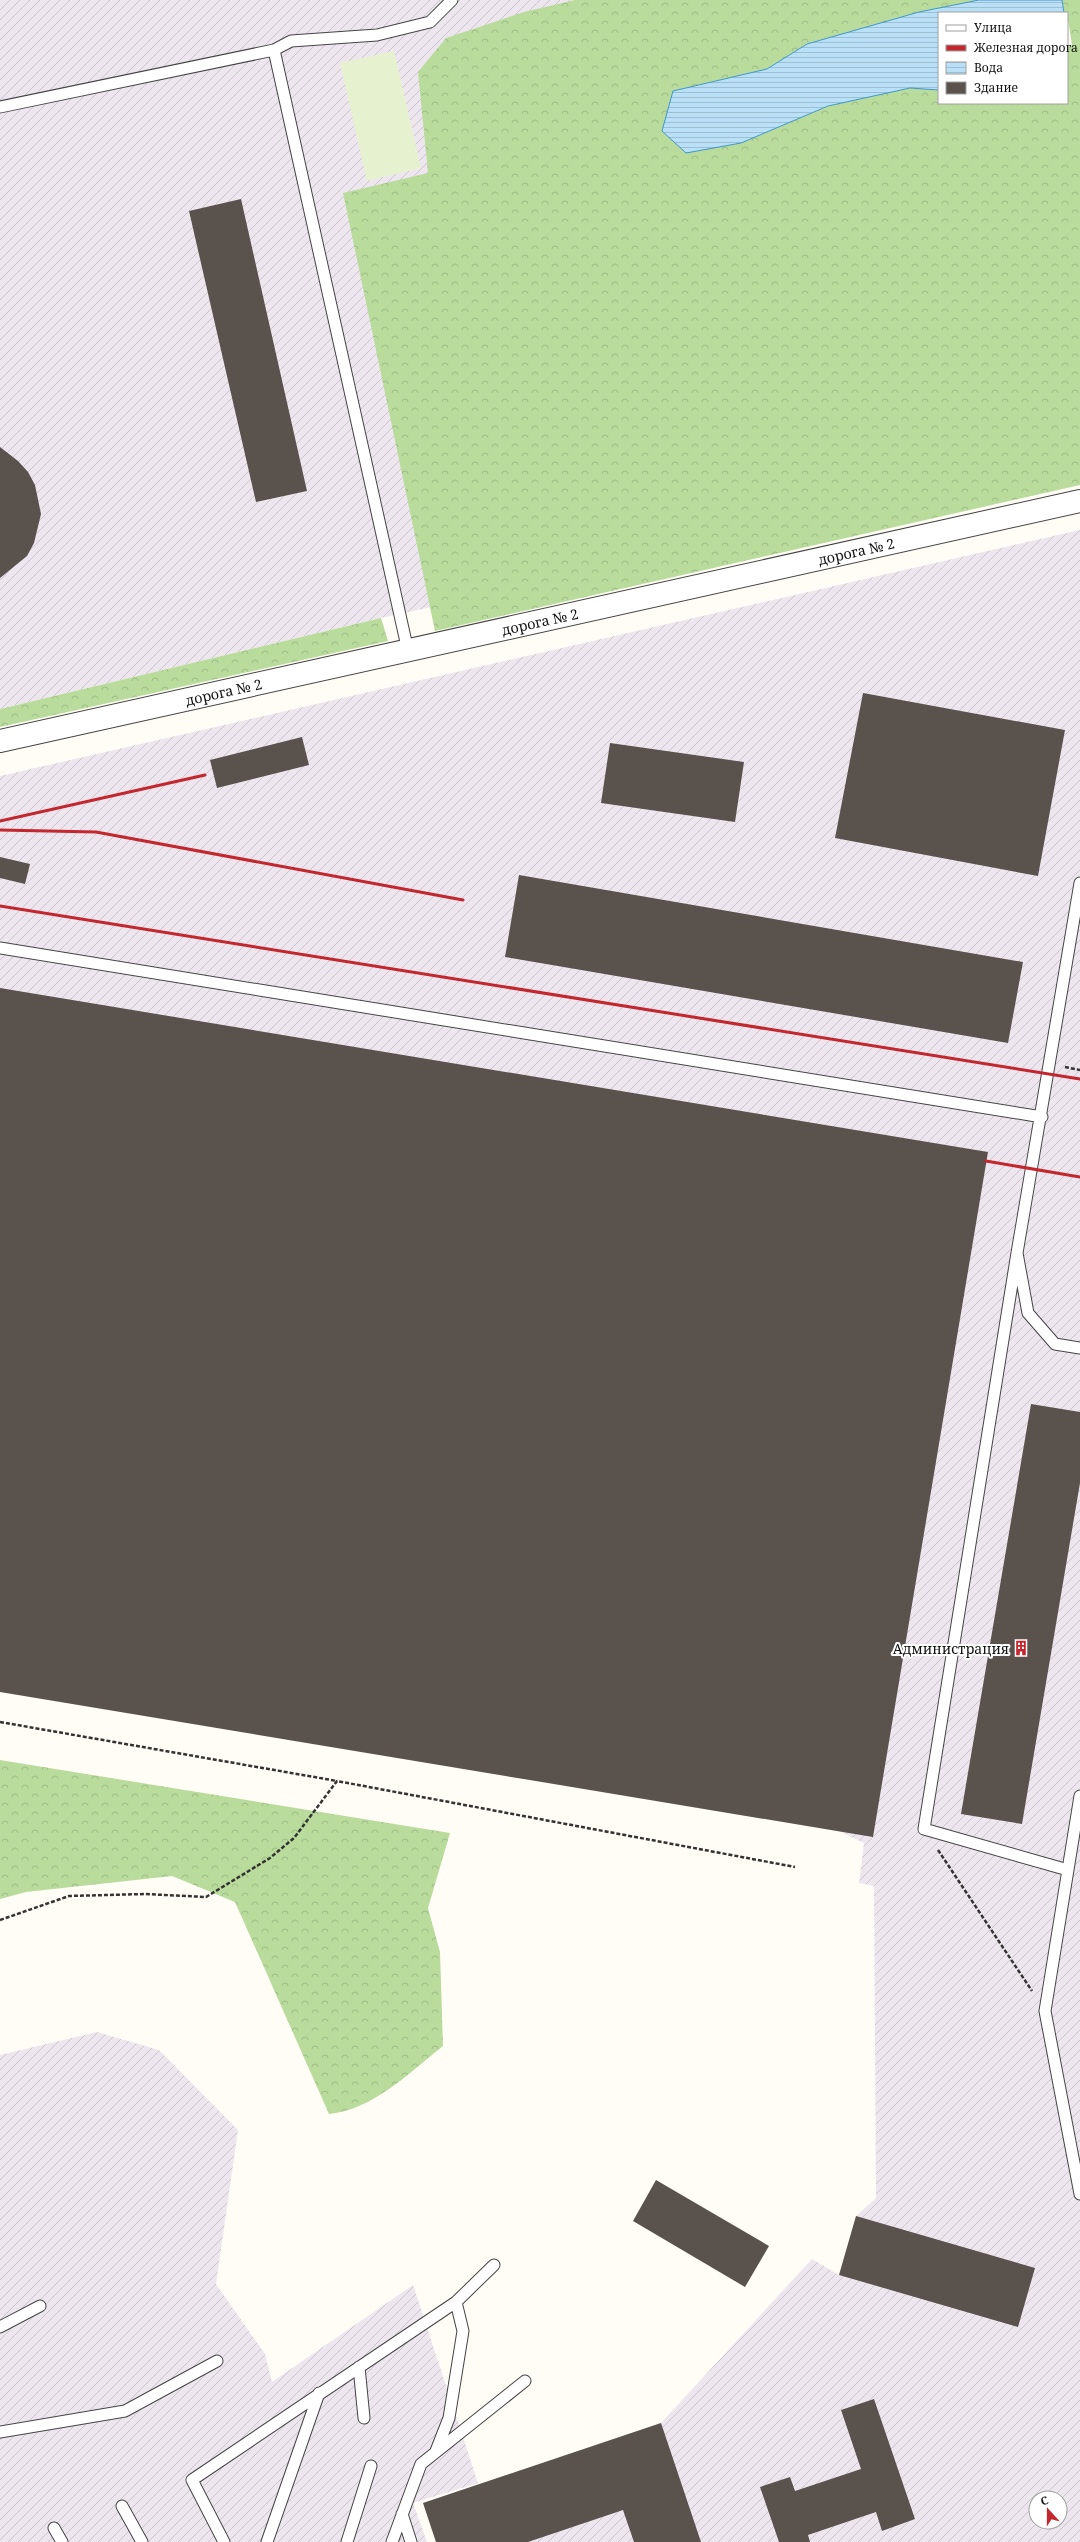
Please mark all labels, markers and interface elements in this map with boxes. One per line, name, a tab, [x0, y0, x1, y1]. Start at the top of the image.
legend	[938, 12, 1068, 104]
text: Улица	[974, 19, 1012, 36]
text: Железная дорога	[973, 39, 1078, 56]
text: Вода	[974, 59, 1003, 76]
text: Здание	[974, 79, 1018, 96]
street label: дорога № 2	[816, 533, 896, 568]
street label: дорога № 2	[500, 603, 580, 639]
street label: дорога № 2	[183, 674, 264, 709]
place label: Администрация	[893, 1639, 1009, 1658]
building icon: Администрация	[1012, 1639, 1030, 1657]
north arrow	[1028, 2490, 1068, 2530]
text: С	[1038, 2492, 1050, 2508]

